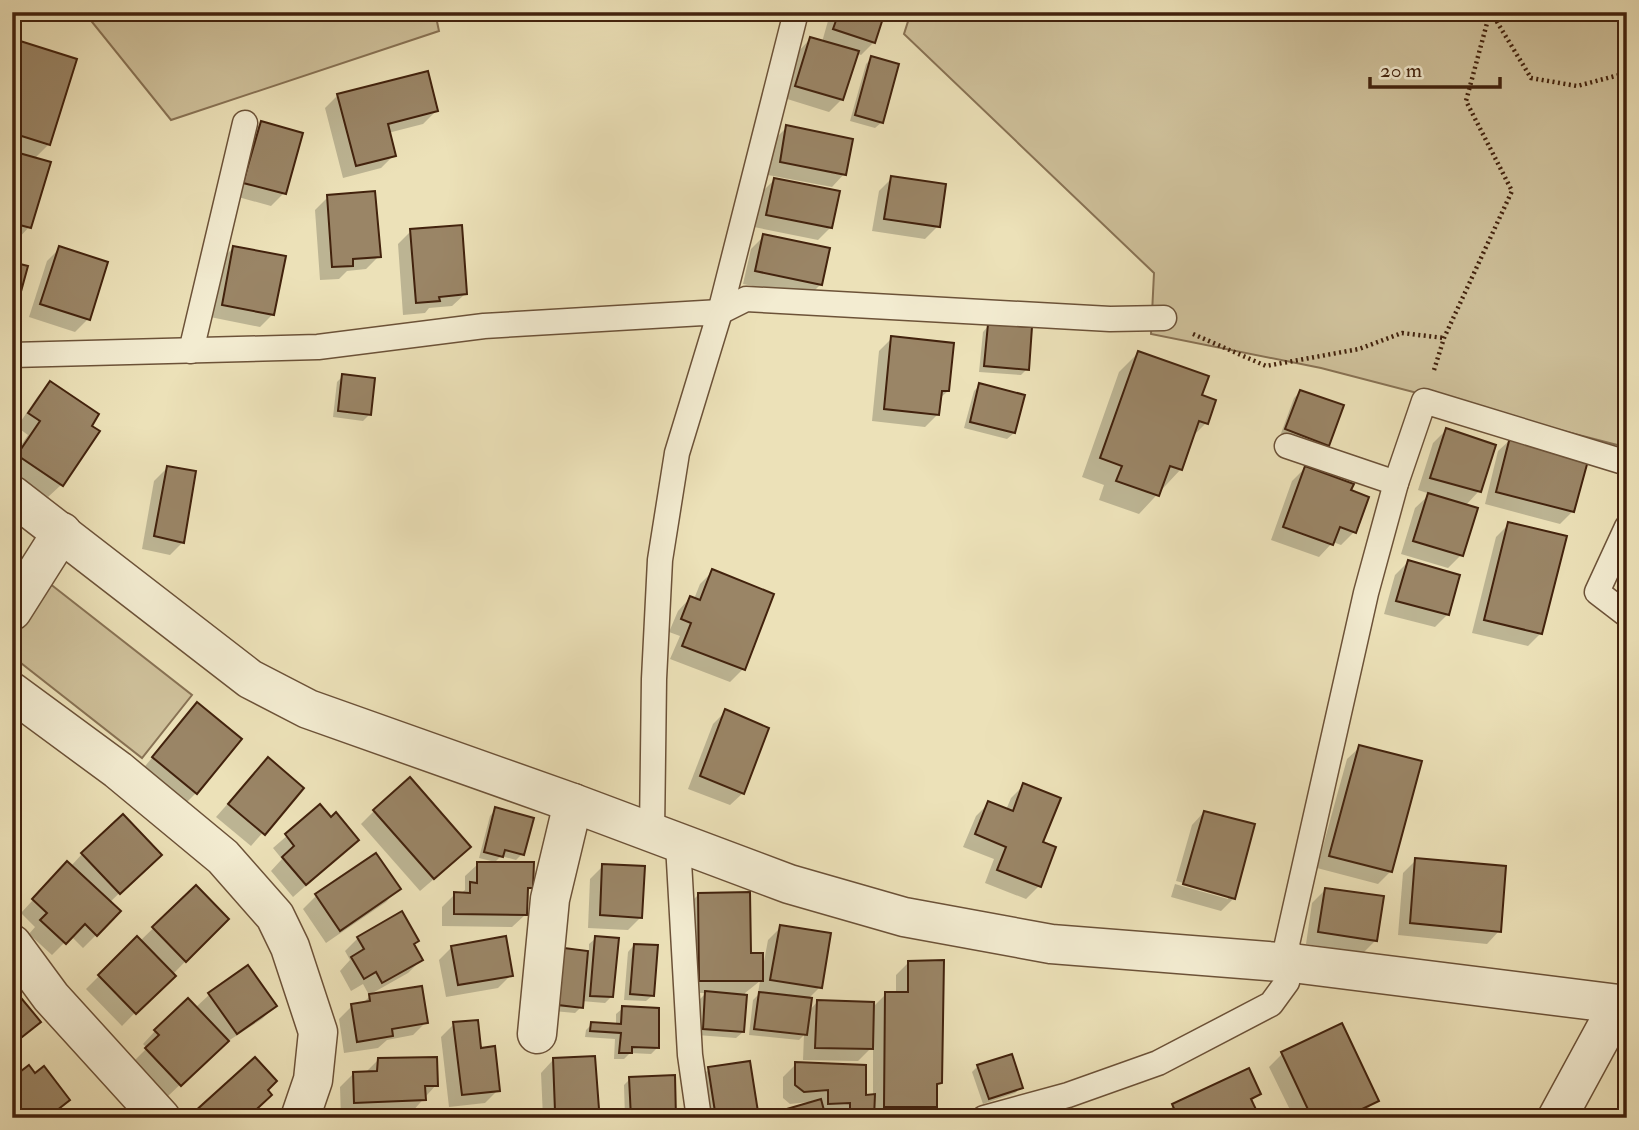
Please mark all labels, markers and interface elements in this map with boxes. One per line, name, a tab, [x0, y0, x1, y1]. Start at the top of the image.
scale bar	[1370, 46, 1499, 90]
text: 20 m	[1380, 57, 1422, 84]

